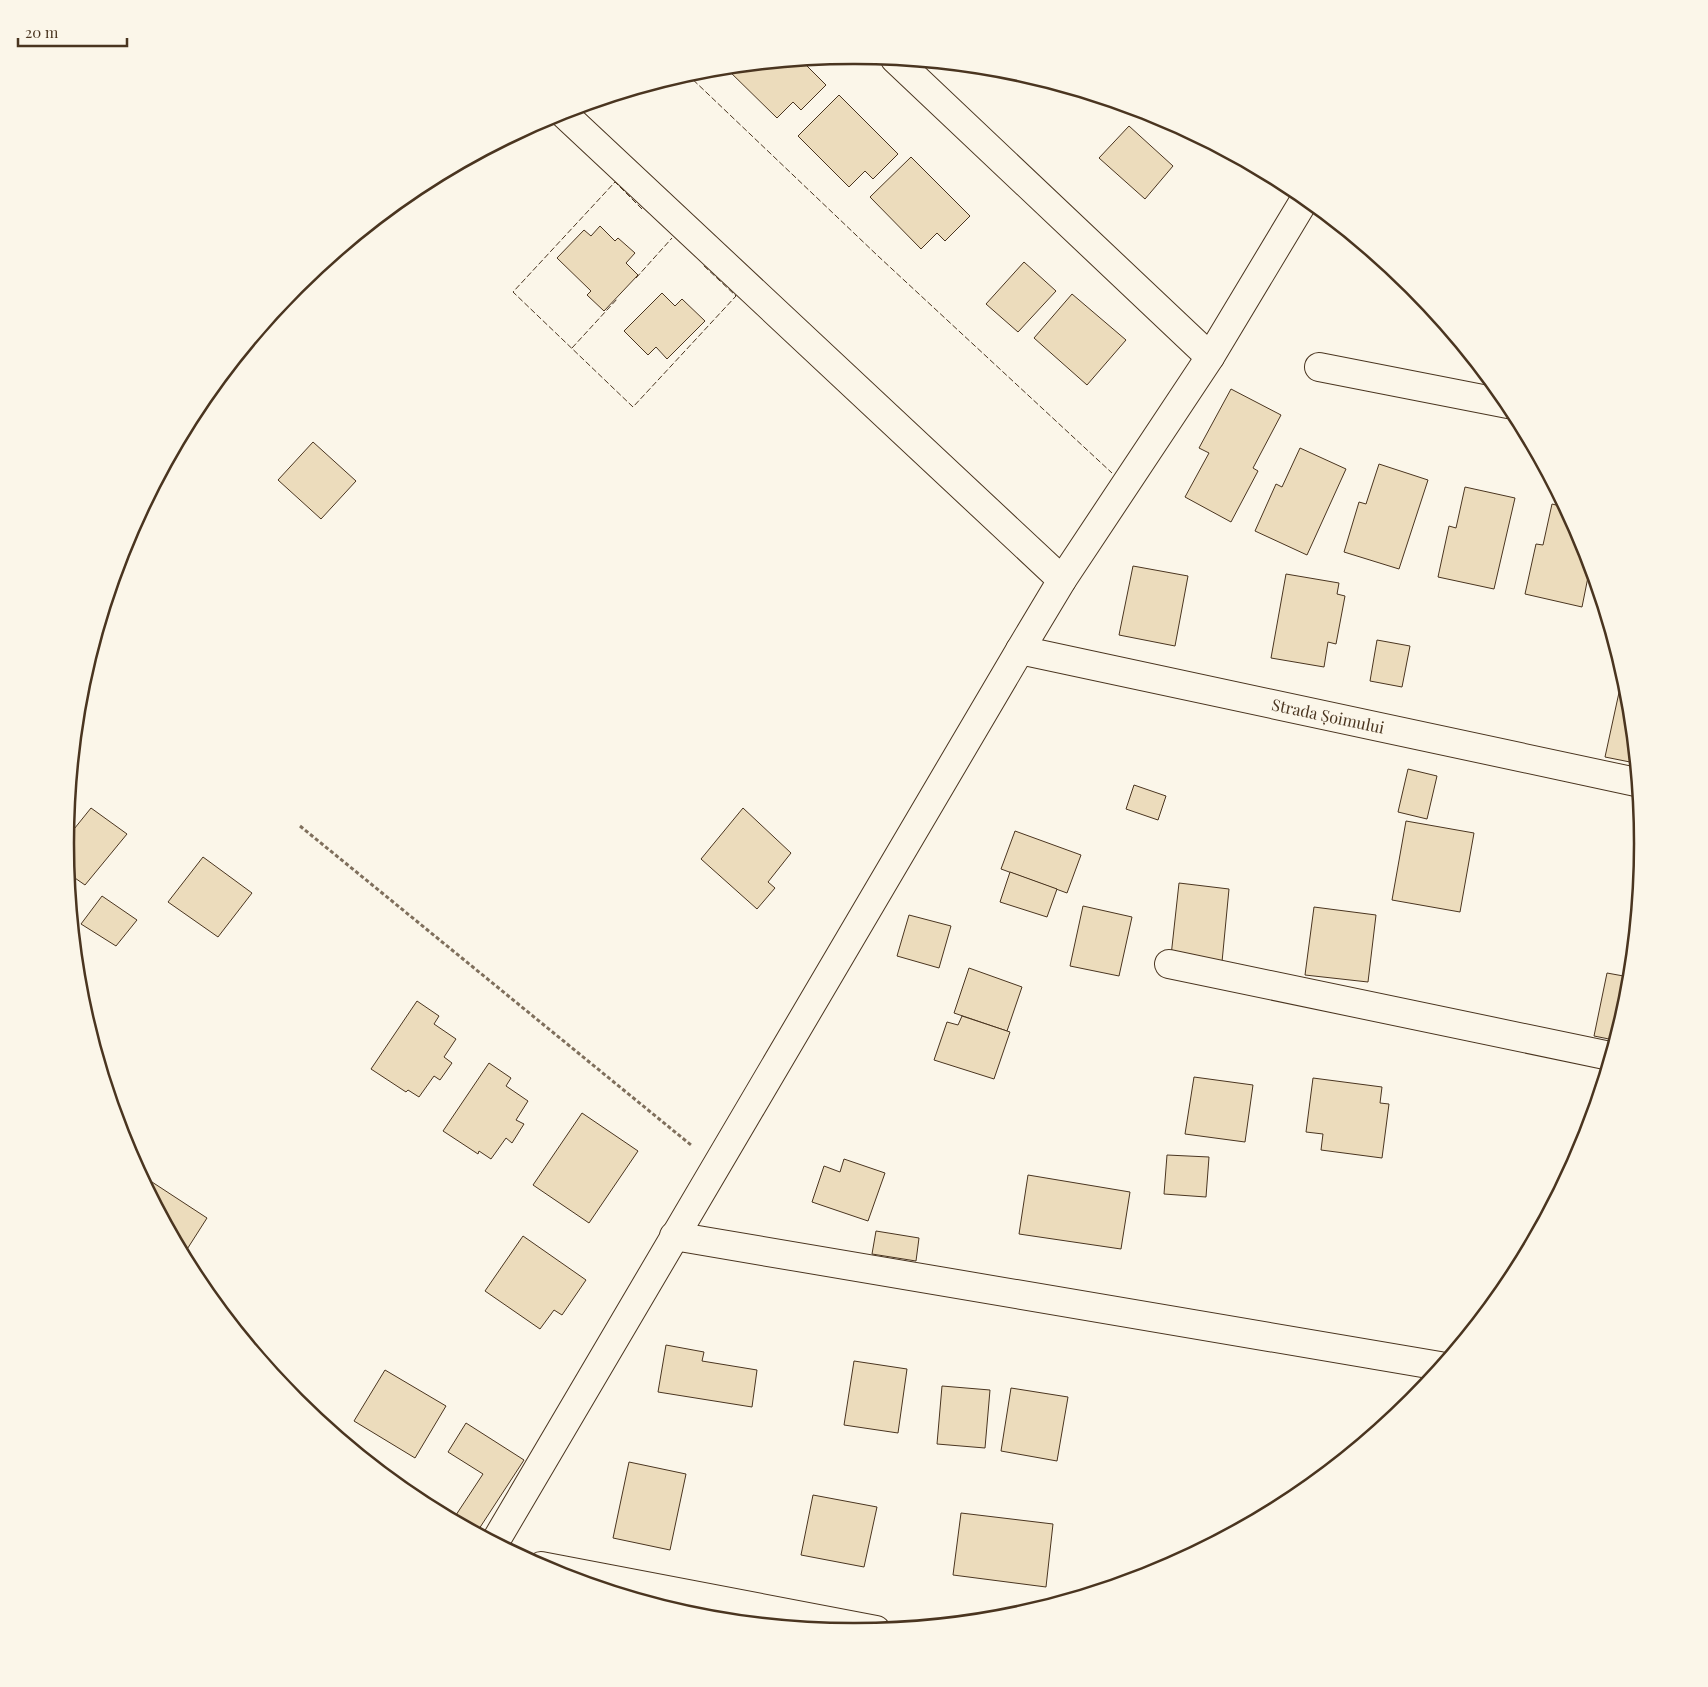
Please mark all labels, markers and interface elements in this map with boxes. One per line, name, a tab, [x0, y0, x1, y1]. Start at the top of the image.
scale bar	[18, 15, 126, 47]
text: 20 m	[25, 22, 59, 42]
street label: Strada Șoimului	[1270, 693, 1387, 739]

